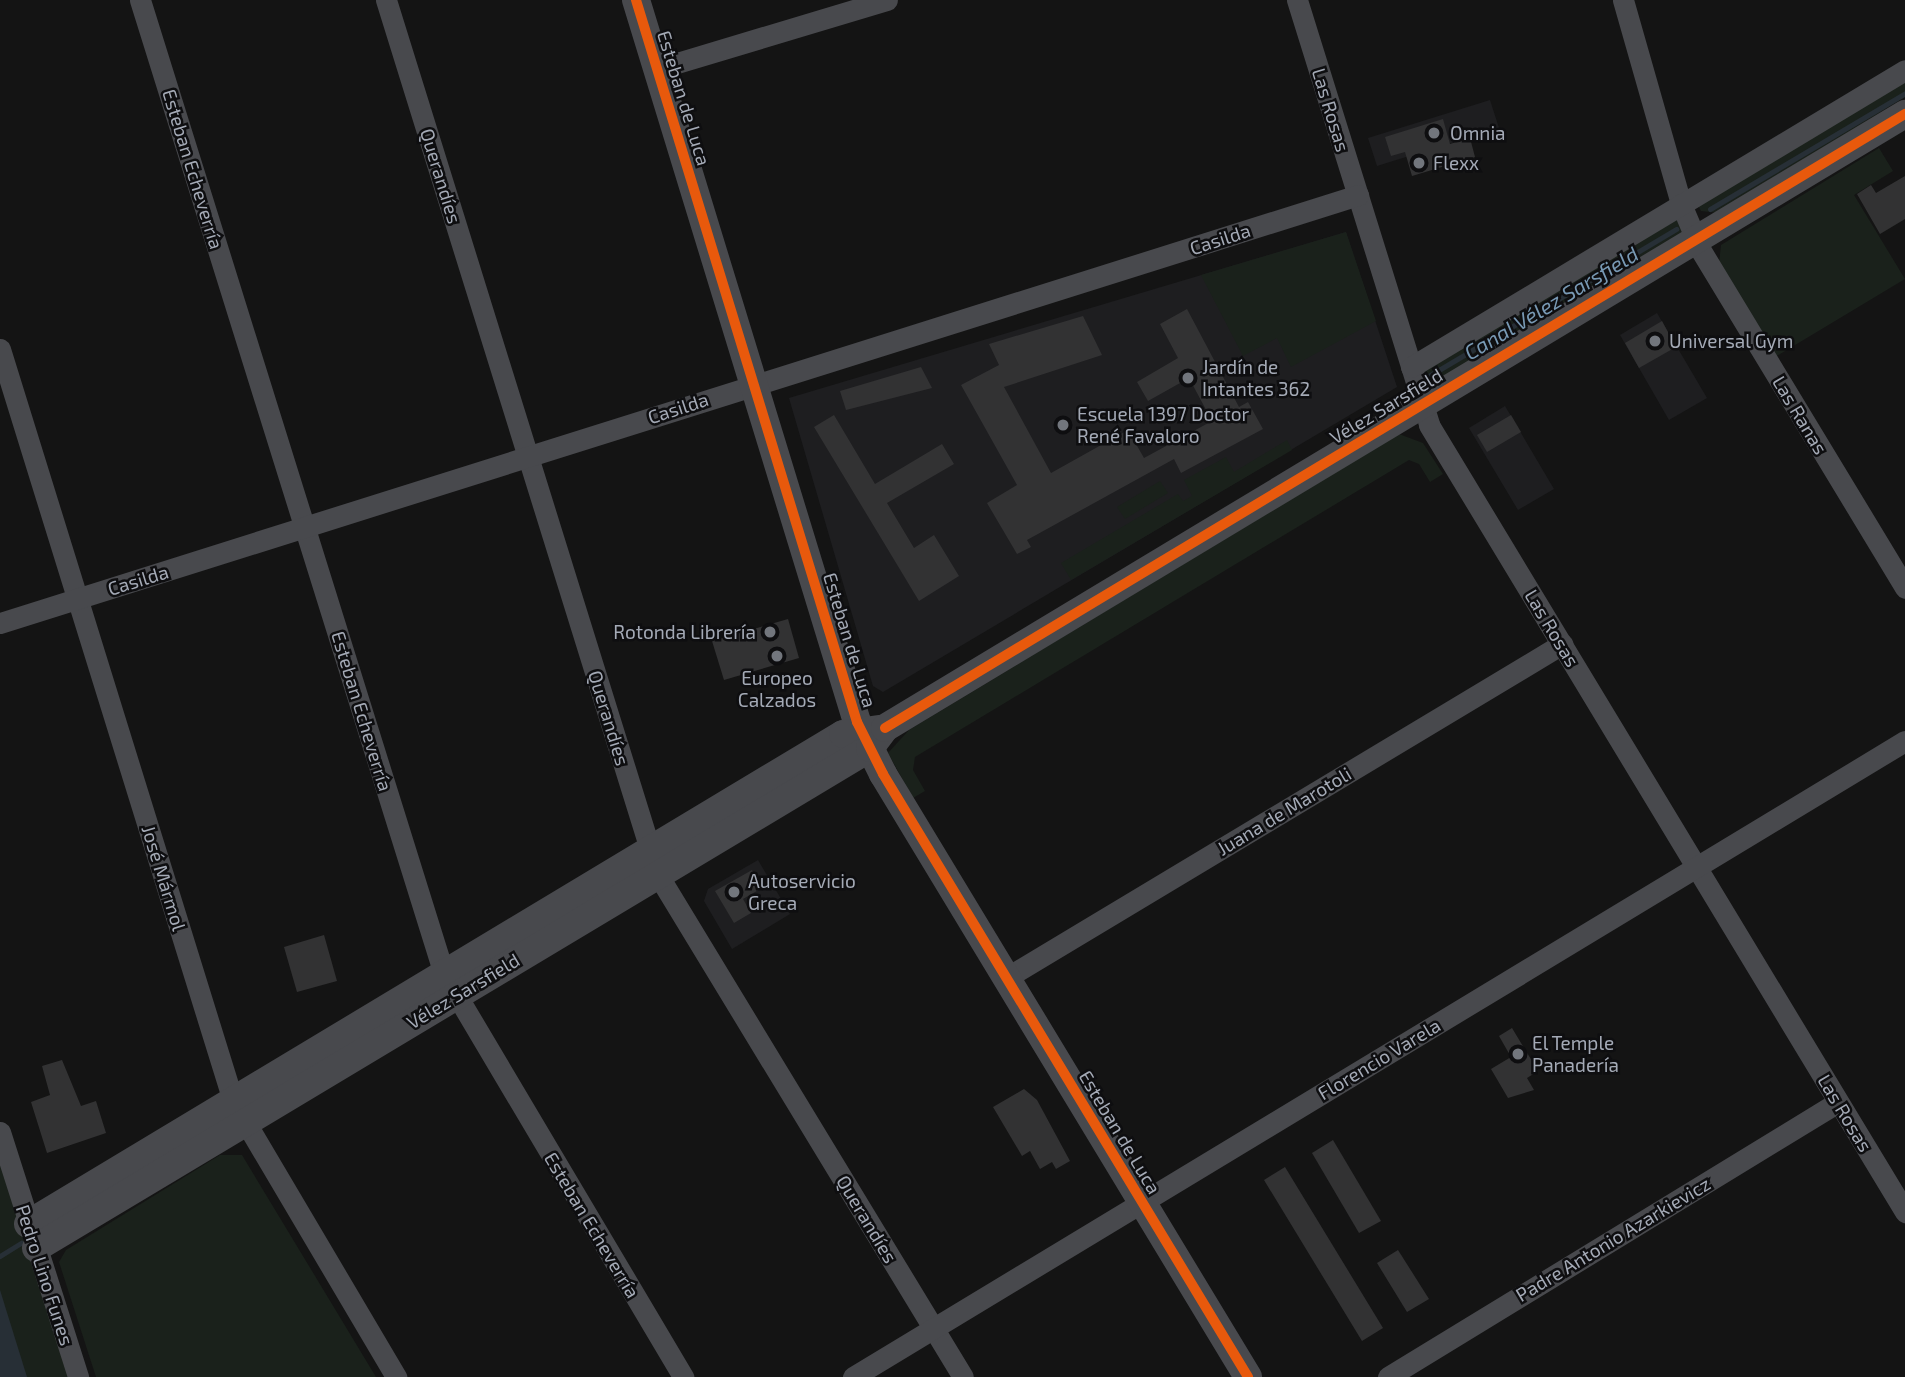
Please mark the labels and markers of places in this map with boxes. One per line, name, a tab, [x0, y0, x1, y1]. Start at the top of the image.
place label: Omnia	[1450, 122, 1506, 144]
marker: Omnia	[1424, 123, 1444, 143]
place label: Flexx	[1433, 152, 1479, 174]
marker: Flexx	[1411, 155, 1427, 171]
place label: Universal Gym	[1669, 330, 1794, 352]
marker: Universal Gym	[1647, 333, 1663, 349]
place label: Jardín de Intantes 362	[1202, 356, 1310, 400]
marker: Jardín de Intantes 362	[1180, 370, 1196, 386]
place label: Escuela 1397 Doctor René Favaloro	[1077, 403, 1249, 447]
marker: Escuela 1397 Doctor René Favaloro	[1055, 417, 1071, 433]
place label: Rotonda Librería	[613, 621, 756, 643]
marker: Rotonda Librería	[762, 624, 778, 640]
marker: Europeo Calzados	[769, 648, 785, 664]
place label: Europeo Calzados	[738, 667, 816, 711]
place label: Autoservicio Greca	[748, 870, 856, 914]
marker: Autoservicio Greca	[726, 884, 742, 900]
place label: El Temple Panadería	[1532, 1032, 1619, 1076]
marker: El Temple Panadería	[1510, 1046, 1526, 1062]

